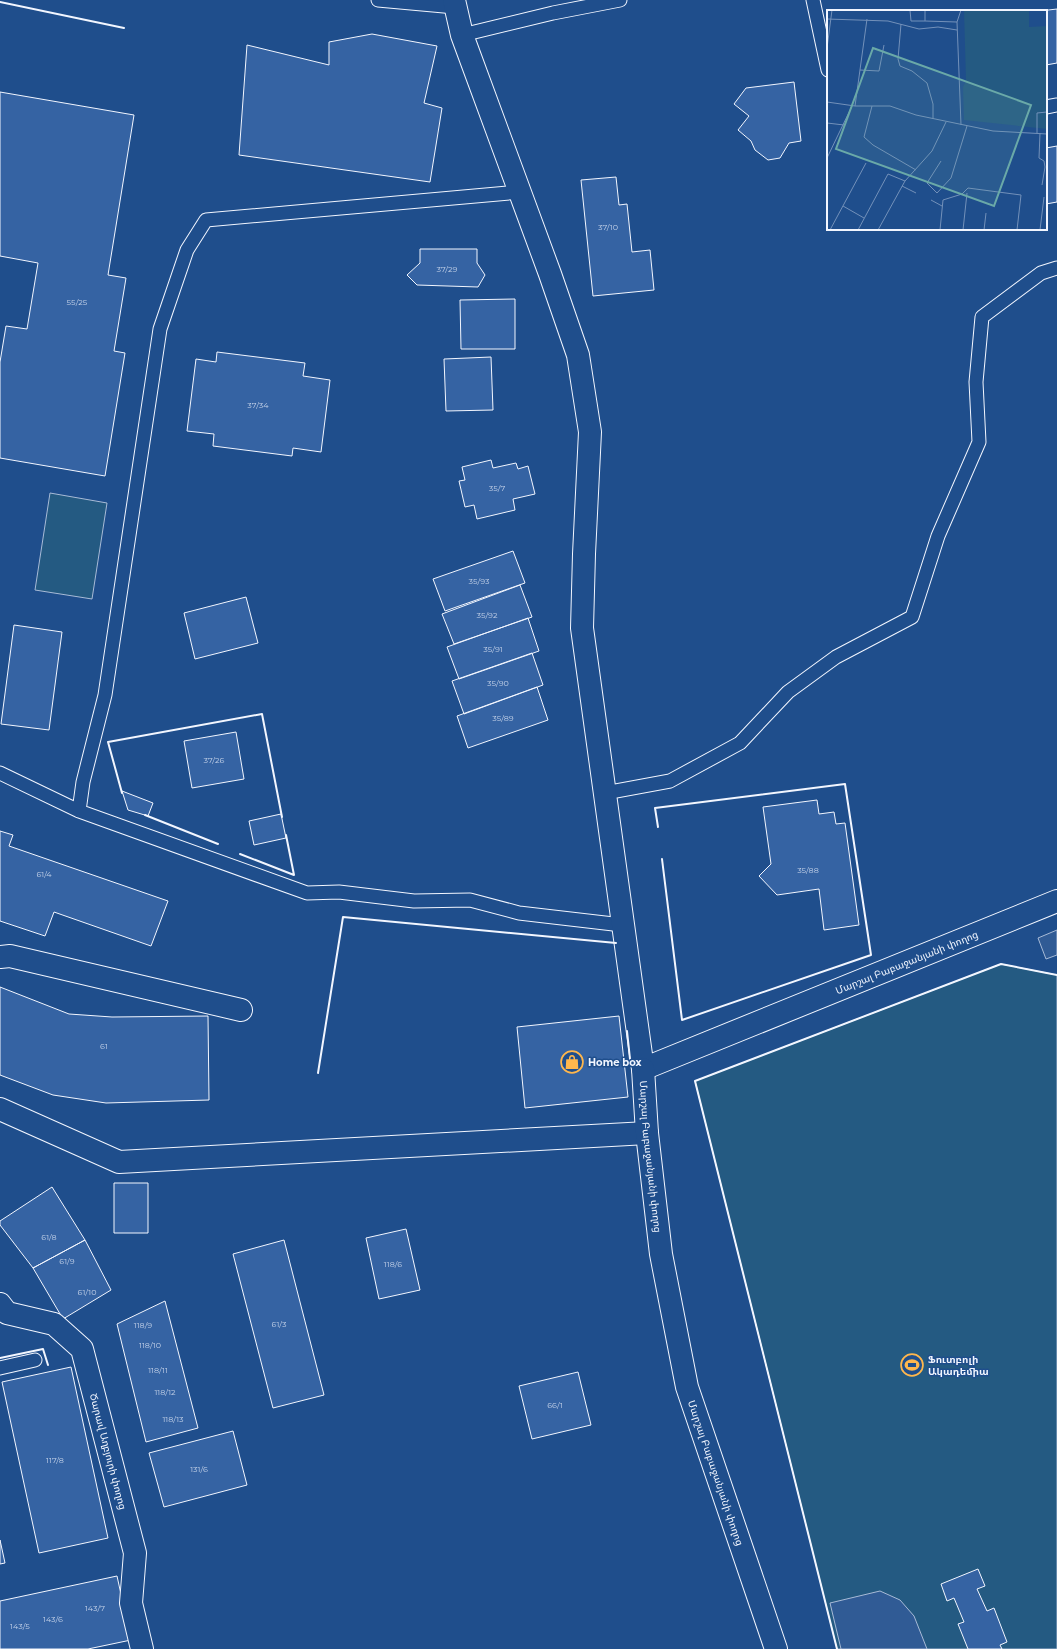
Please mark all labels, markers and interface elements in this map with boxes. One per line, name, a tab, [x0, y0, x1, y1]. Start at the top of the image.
inset map	[827, 10, 1047, 230]
house number: 37/10	[598, 222, 618, 232]
house number: 37/29	[437, 264, 458, 274]
house number: 55/25	[67, 297, 88, 307]
house number: 37/34	[247, 400, 269, 410]
house number: 35/7	[489, 483, 506, 493]
house number: 35/93	[469, 576, 490, 586]
house number: 35/92	[476, 610, 498, 620]
house number: 35/91	[483, 644, 503, 654]
house number: 35/90	[487, 678, 509, 688]
house number: 35/89	[492, 713, 514, 723]
house number: 37/26	[204, 755, 225, 765]
house number: 35/88	[797, 865, 819, 875]
house number: 61/4	[36, 869, 52, 879]
street label: Մարշալ Բաբաջանյանի փողոց	[833, 927, 980, 997]
house number: 61	[100, 1041, 108, 1051]
shop icon: Home box	[559, 1049, 585, 1075]
place label: Home box	[588, 1056, 642, 1069]
street label: Մարշալ Բաբաջանյանի փողոց	[637, 1080, 665, 1233]
house number: 61/8	[41, 1232, 57, 1242]
house number: 61/9	[59, 1256, 75, 1266]
house number: 118/6	[384, 1259, 402, 1269]
house number: 61/10	[78, 1287, 96, 1297]
house number: 61/3	[272, 1319, 287, 1329]
house number: 118/9	[134, 1320, 152, 1330]
house number: 118/10	[139, 1340, 161, 1350]
sports icon: Ֆուտբոլի Ակադեմիա	[899, 1352, 925, 1378]
place label: Ֆուտբոլի Ակադեմիա	[928, 1353, 989, 1378]
house number: 118/11	[148, 1365, 168, 1375]
house number: 118/12	[154, 1387, 176, 1397]
street label: Ծարավ Աղբյուրի փողոց	[87, 1392, 130, 1511]
street label: Մարշալ Բաբաջանյանի փողոց	[685, 1398, 747, 1547]
house number: 66/1	[547, 1400, 563, 1410]
house number: 118/13	[162, 1414, 184, 1424]
house number: 117/8	[46, 1455, 64, 1465]
house number: 131/6	[190, 1464, 208, 1474]
house number: 143/7	[85, 1603, 105, 1613]
house number: 143/6	[43, 1614, 63, 1624]
house number: 143/5	[10, 1621, 30, 1631]

